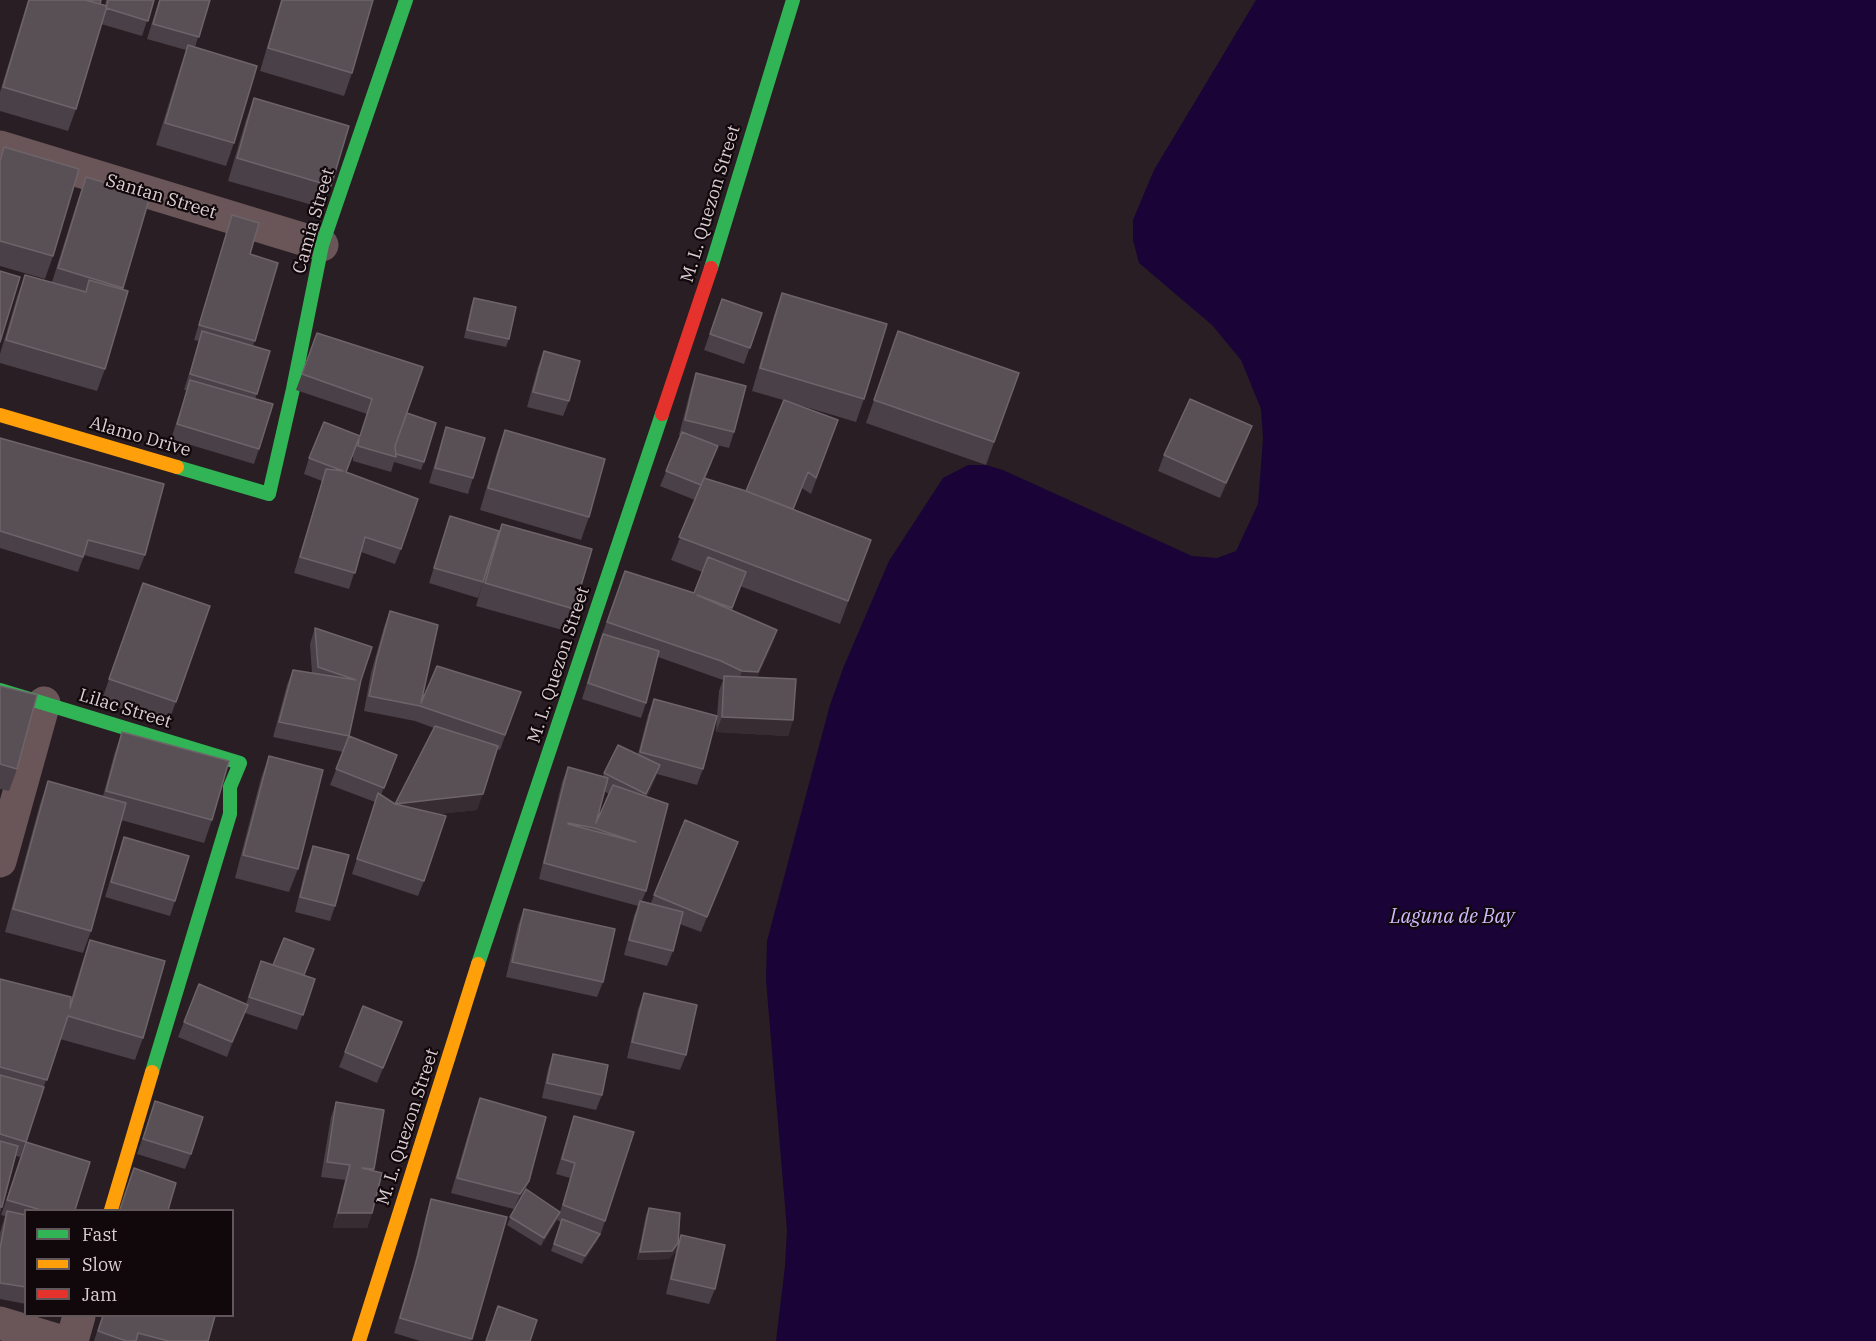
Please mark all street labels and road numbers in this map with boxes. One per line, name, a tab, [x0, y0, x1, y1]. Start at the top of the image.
street label: M. L. Quezon Street	[677, 123, 745, 285]
street label: Camia Street	[289, 166, 339, 276]
street label: Santan Street	[103, 170, 219, 224]
street label: Alamo Drive	[87, 412, 193, 462]
street label: M. L. Quezon Street	[523, 584, 595, 746]
street label: Lilac Street	[76, 685, 174, 733]
street label: M. L. Quezon Street	[372, 1046, 444, 1208]

